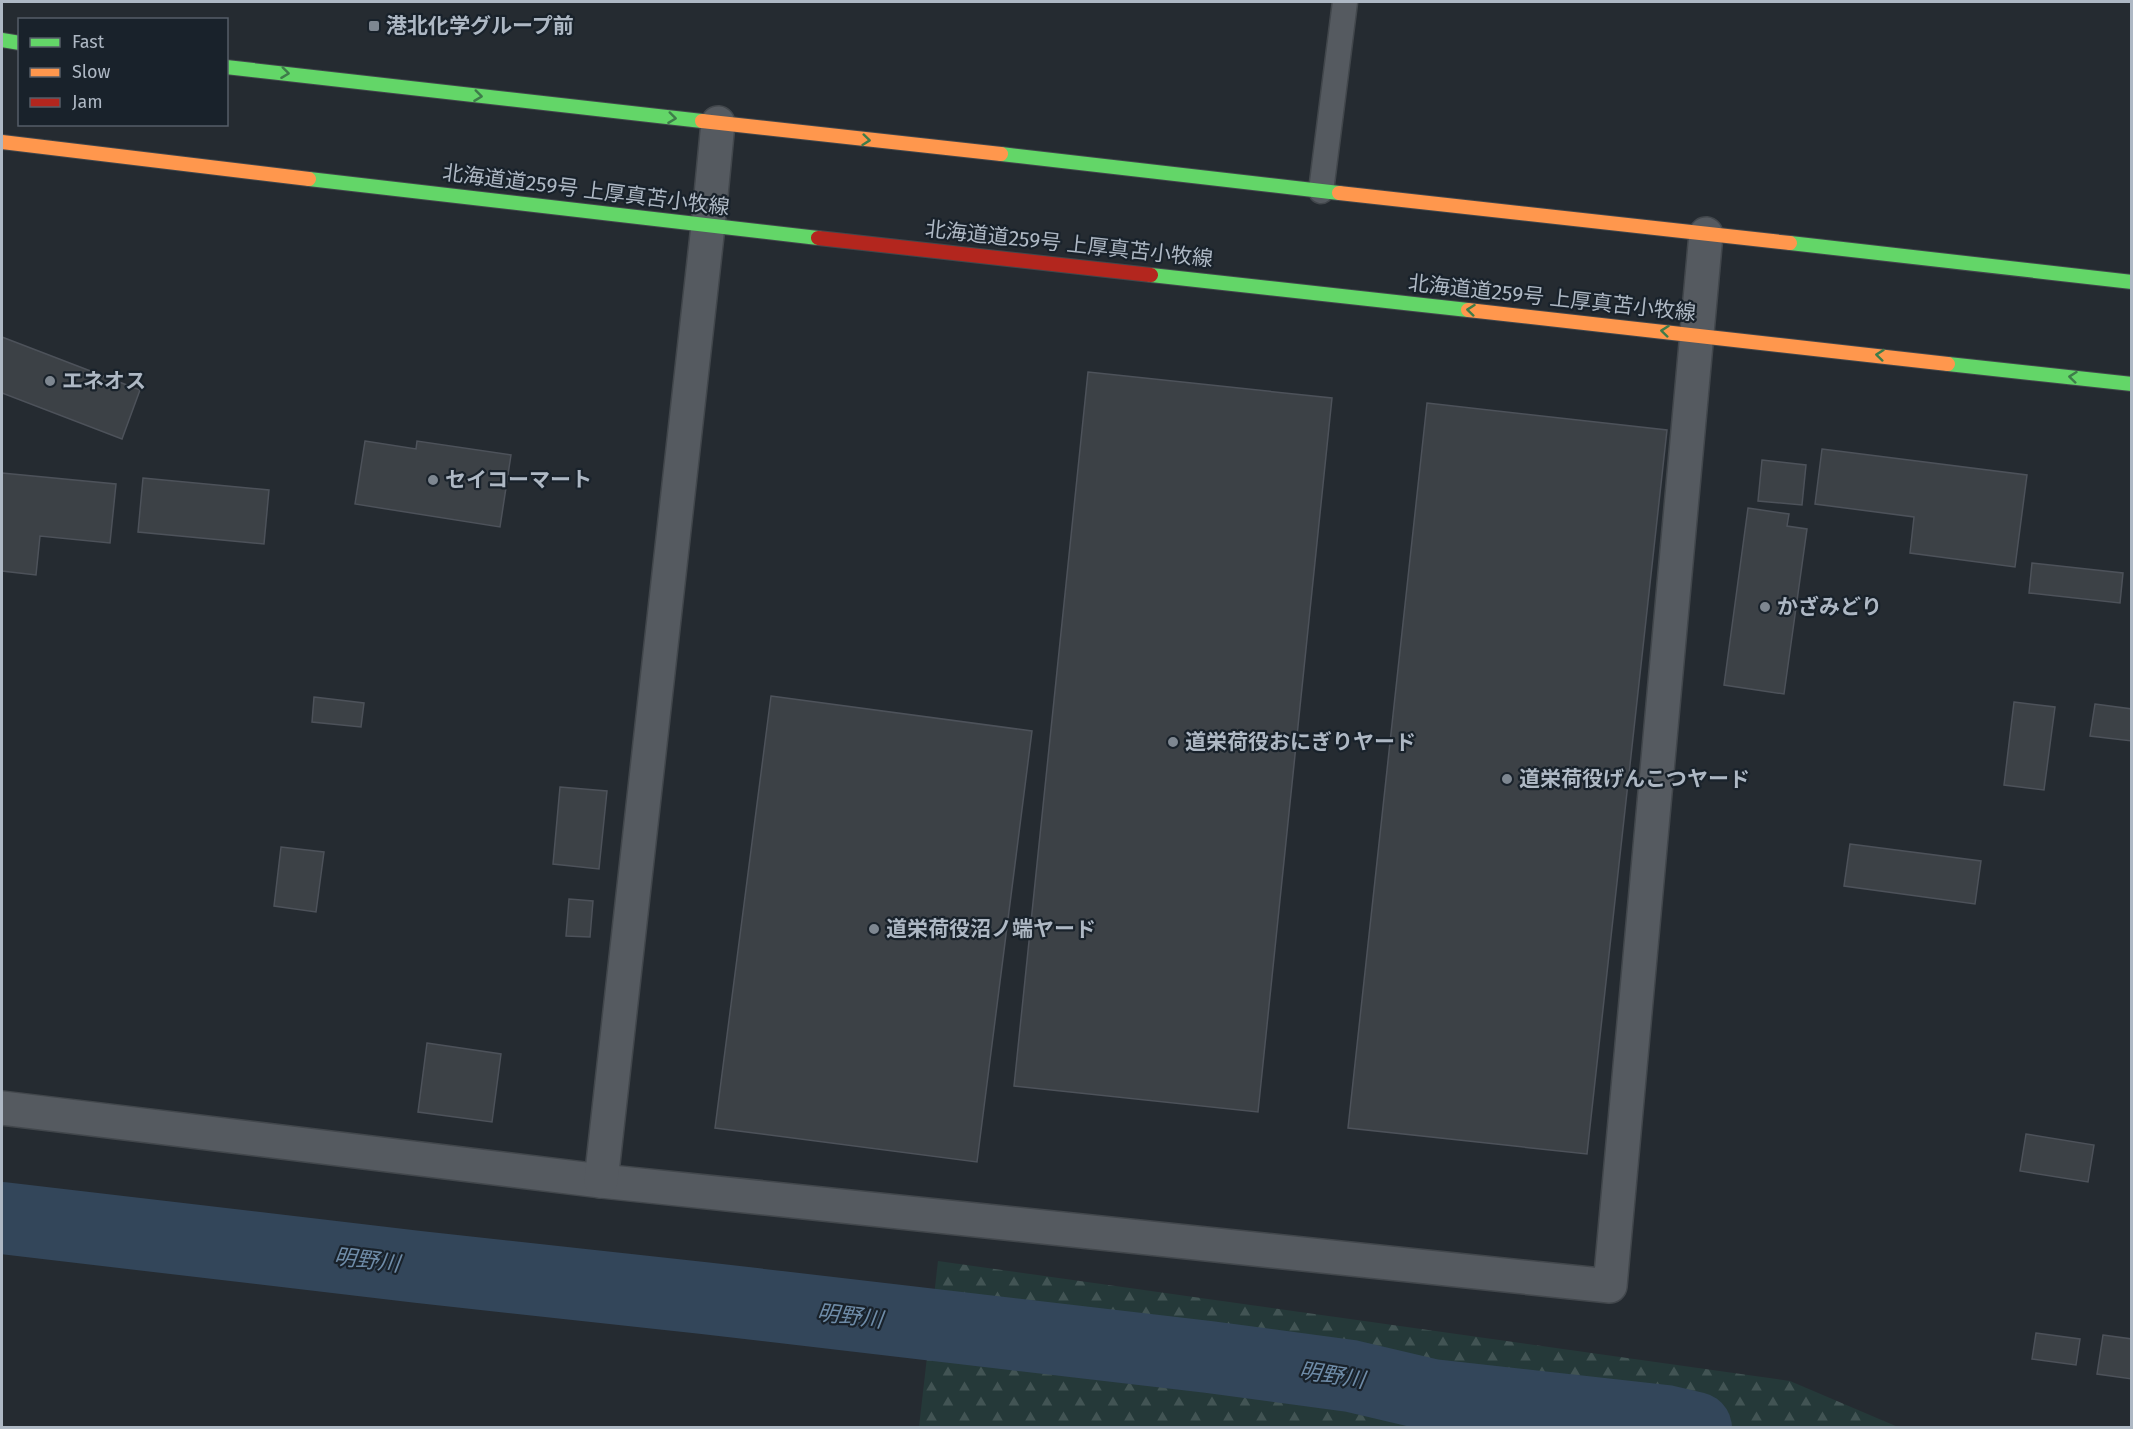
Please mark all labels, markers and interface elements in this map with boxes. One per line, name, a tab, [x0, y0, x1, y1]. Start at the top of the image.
place label: 港北化学グループ前	[386, 13, 574, 39]
legend	[18, 18, 228, 126]
marker: 港北化学グループ前	[367, 19, 381, 33]
text: Fast	[72, 31, 105, 53]
text: Slow	[72, 61, 111, 83]
one-way arrow	[280, 66, 289, 79]
one-way arrow	[474, 89, 483, 101]
text: Jam	[72, 91, 103, 113]
one-way arrow	[667, 111, 677, 124]
one-way arrow	[861, 133, 870, 146]
street label: 北海道道259号 上厚真苫小牧線	[441, 159, 731, 221]
street label: 北海道道259号 上厚真苫小牧線	[924, 216, 1214, 272]
street label: 北海道道259号 上厚真苫小牧線	[1407, 270, 1697, 326]
one-way arrow	[1467, 304, 1476, 317]
one-way arrow	[1660, 325, 1669, 338]
one-way arrow	[1875, 349, 1884, 362]
place label: エネオス	[62, 368, 146, 394]
one-way arrow	[2069, 371, 2078, 384]
marker: エネオス	[43, 374, 57, 388]
place label: セイコーマート	[445, 467, 592, 493]
marker: セイコーマート	[426, 473, 440, 487]
place label: かざみどり	[1777, 594, 1882, 620]
marker: かざみどり	[1758, 600, 1772, 614]
place label: 道栄荷役おにぎりヤード	[1185, 729, 1416, 755]
marker: 道栄荷役おにぎりヤード	[1166, 735, 1180, 749]
place label: 道栄荷役げんこつヤード	[1519, 766, 1750, 792]
marker: 道栄荷役げんこつヤード	[1500, 772, 1514, 786]
place label: 道栄荷役沼ノ端ヤード	[886, 916, 1096, 942]
marker: 道栄荷役沼ノ端ヤード	[867, 922, 881, 936]
water label: 明野川	[333, 1243, 403, 1278]
water label: 明野川	[816, 1299, 886, 1334]
water label: 明野川	[1297, 1357, 1369, 1394]

